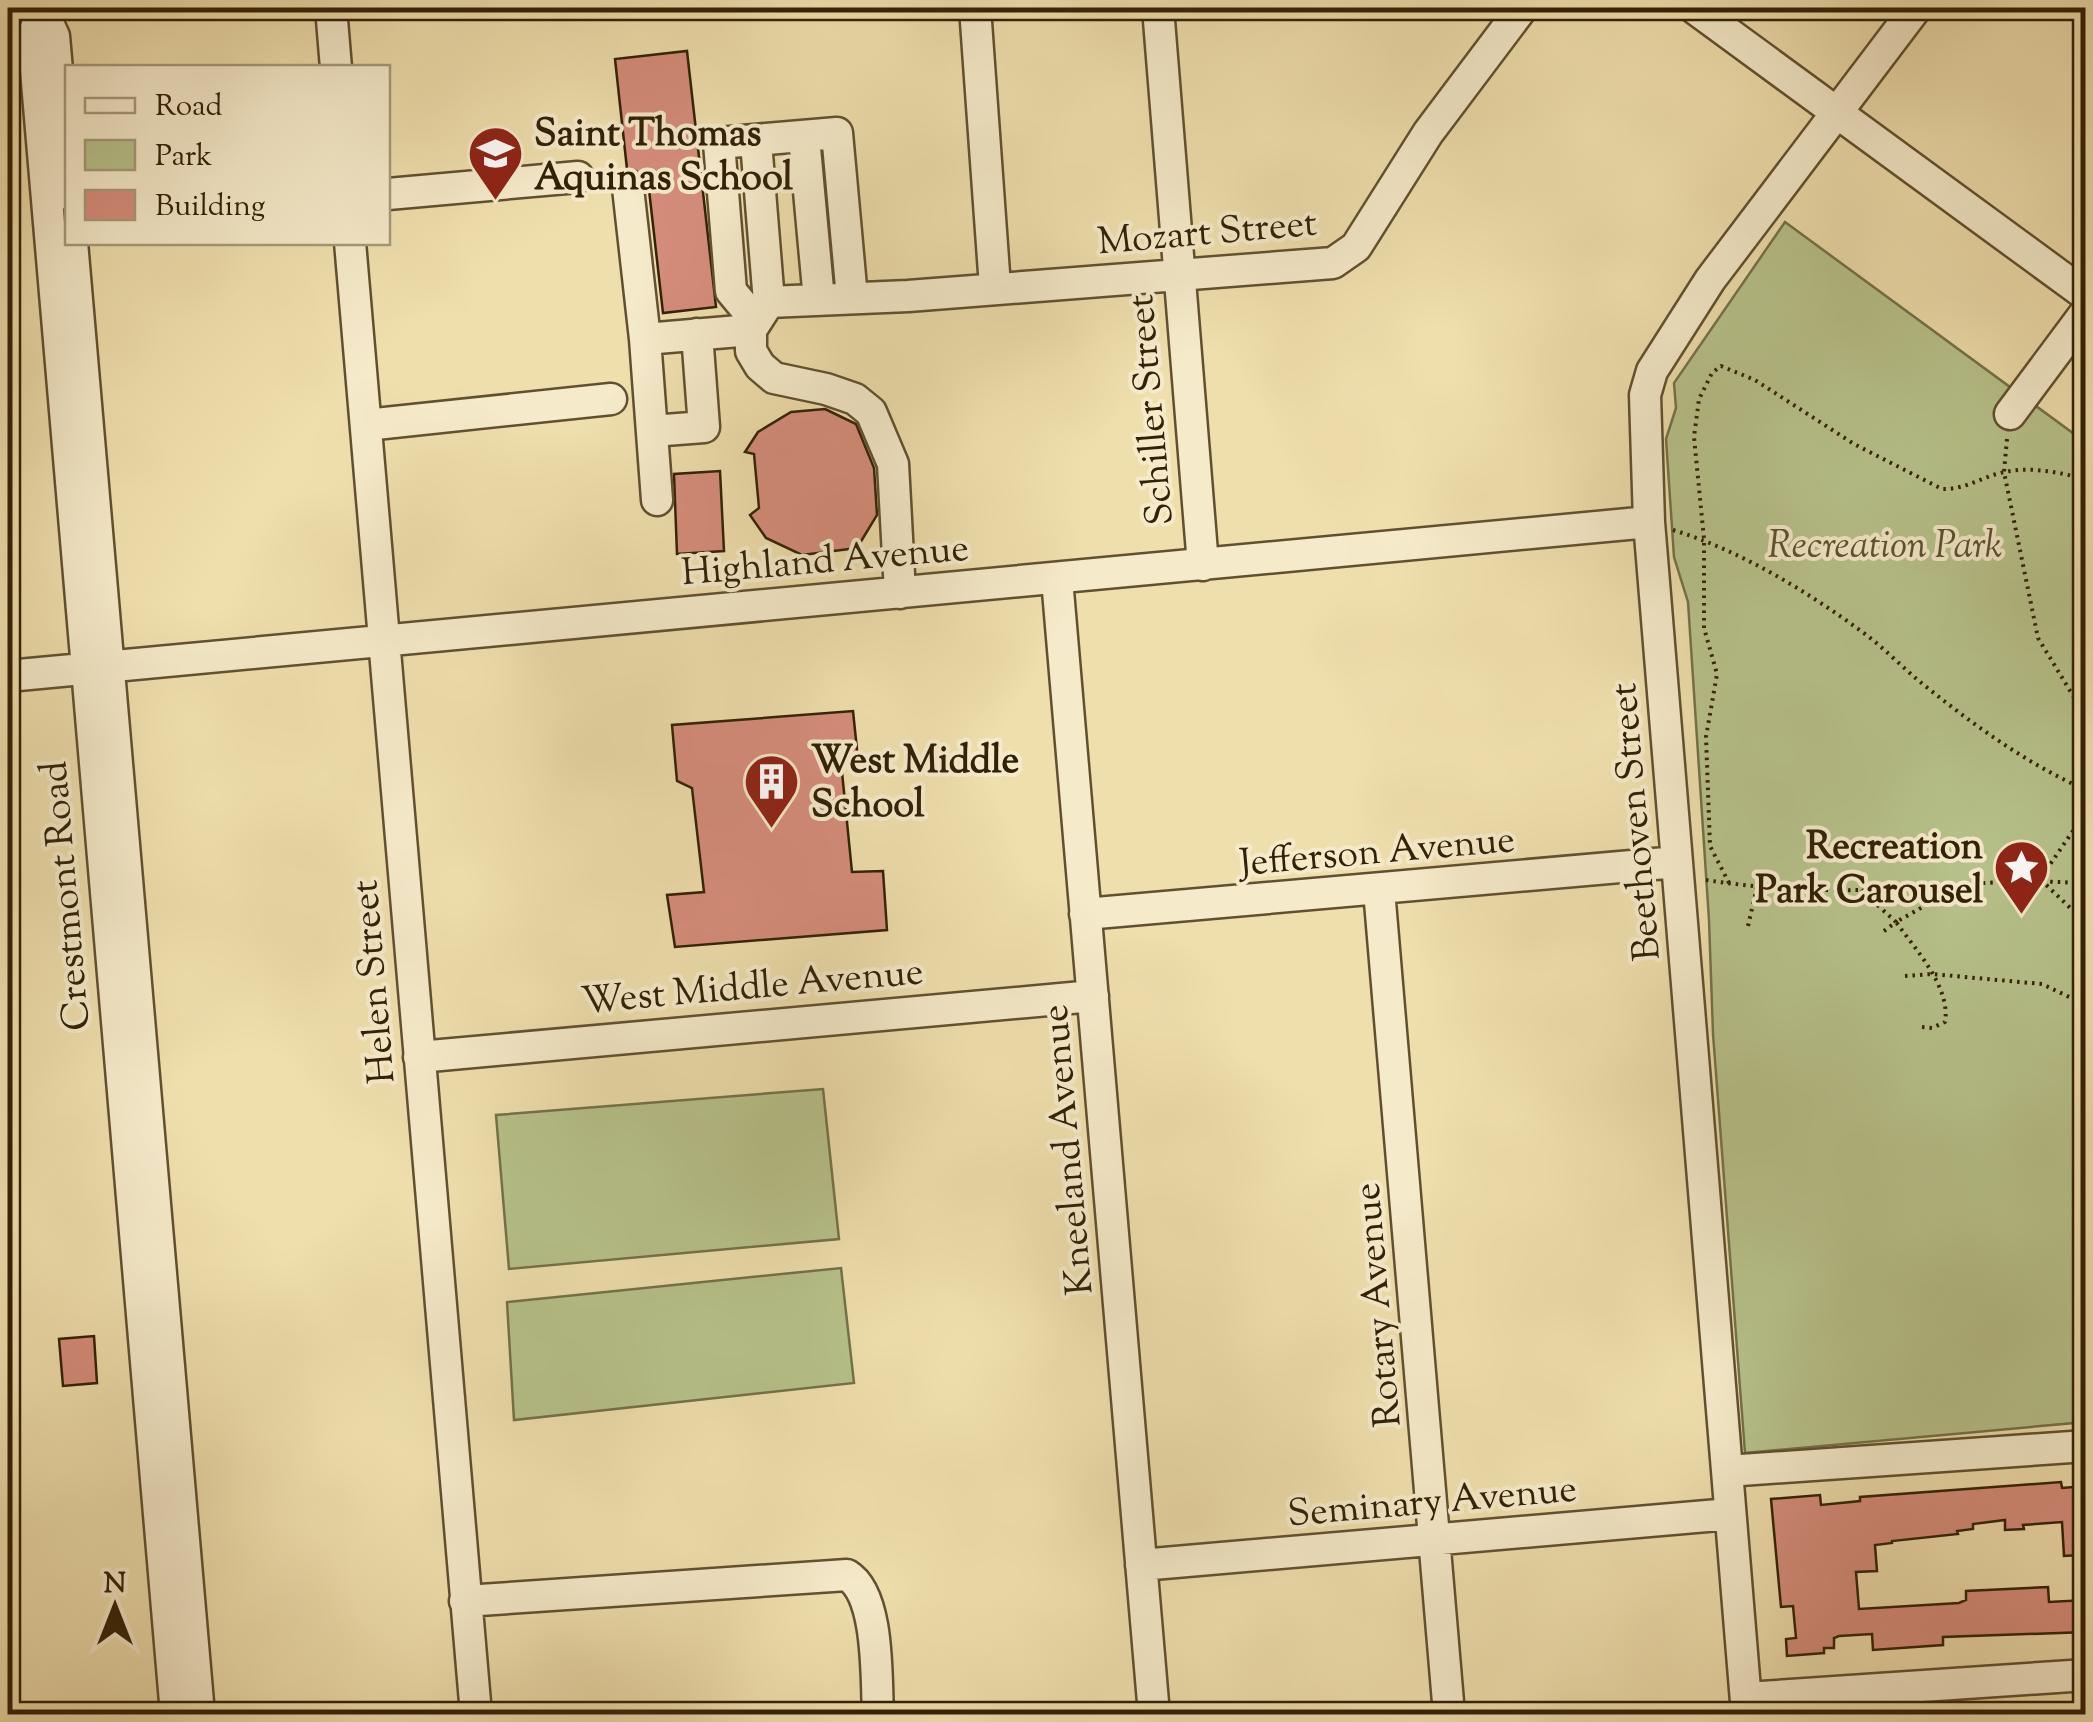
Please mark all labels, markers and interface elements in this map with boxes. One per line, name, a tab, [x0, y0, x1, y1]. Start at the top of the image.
legend	[65, 65, 390, 245]
text: Road	[155, 86, 222, 129]
place label: Saint Thomas Aquinas School	[534, 109, 793, 207]
school or university icon: Saint Thomas Aquinas School	[465, 124, 525, 203]
text: Park	[155, 136, 212, 179]
text: Building	[155, 186, 265, 229]
street label: Mozart Street	[1095, 199, 1319, 271]
street label: Schiller Street	[1116, 292, 1190, 527]
park label: Recreation Park	[1768, 521, 2002, 575]
street label: Highland Avenue	[679, 524, 971, 602]
street label: Beethoven Street	[1599, 680, 1677, 963]
place label: West Middle School	[811, 736, 1019, 834]
building icon: West Middle School	[742, 751, 802, 830]
street label: Crestmont Road	[29, 759, 107, 1033]
street label: Jefferson Avenue	[1235, 815, 1517, 893]
place label: Recreation Park Carousel	[1755, 822, 1984, 920]
place icon: Recreation Park Carousel	[1992, 837, 2052, 916]
street label: Helen Street	[340, 878, 412, 1086]
street label: West Middle Avenue	[579, 947, 926, 1031]
street label: Kneeland Avenue	[1030, 1002, 1110, 1297]
street label: Rotary Avenue	[1342, 1180, 1418, 1429]
street label: Seminary Avenue	[1285, 1464, 1579, 1544]
north arrow	[65, 1557, 165, 1657]
text: N	[104, 1565, 126, 1605]

